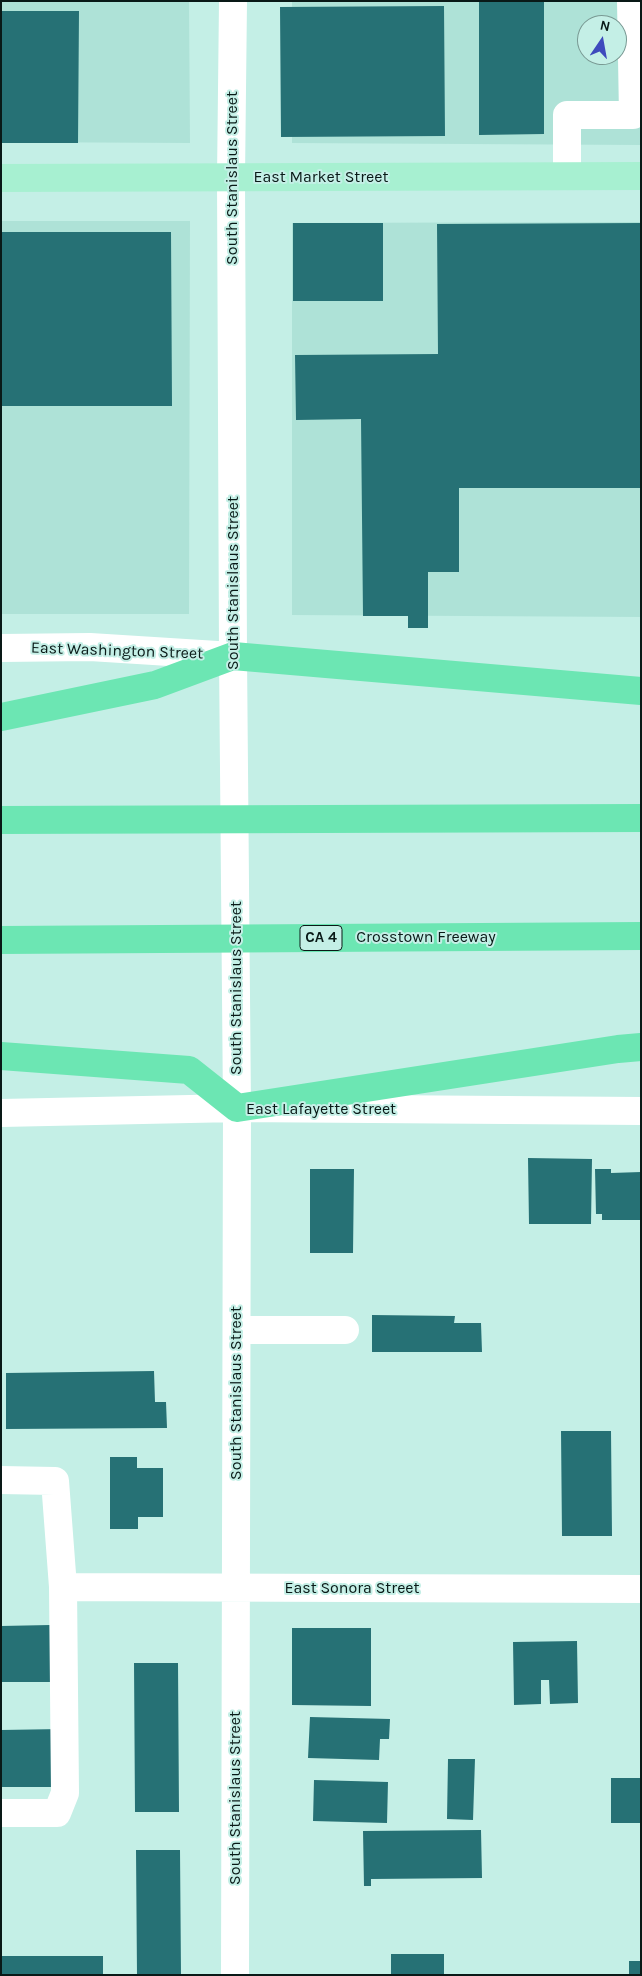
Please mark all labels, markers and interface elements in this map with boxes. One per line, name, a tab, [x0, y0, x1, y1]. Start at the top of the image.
north arrow	[577, 15, 627, 65]
text: N	[598, 16, 612, 35]
street label: South Stanislaus Street	[222, 91, 242, 265]
street label: East Market Street	[253, 167, 389, 187]
street label: South Stanislaus Street	[223, 496, 243, 670]
street label: East Washington Street	[31, 638, 203, 664]
street label: South Stanislaus Street	[226, 901, 246, 1075]
road number: CA 4	[300, 926, 342, 950]
street label: Crosstown Freeway	[356, 927, 496, 947]
street label: East Lafayette Street	[246, 1099, 396, 1119]
street label: South Stanislaus Street	[226, 1306, 246, 1480]
street label: East Sonora Street	[284, 1578, 420, 1598]
street label: South Stanislaus Street	[225, 1711, 245, 1885]

